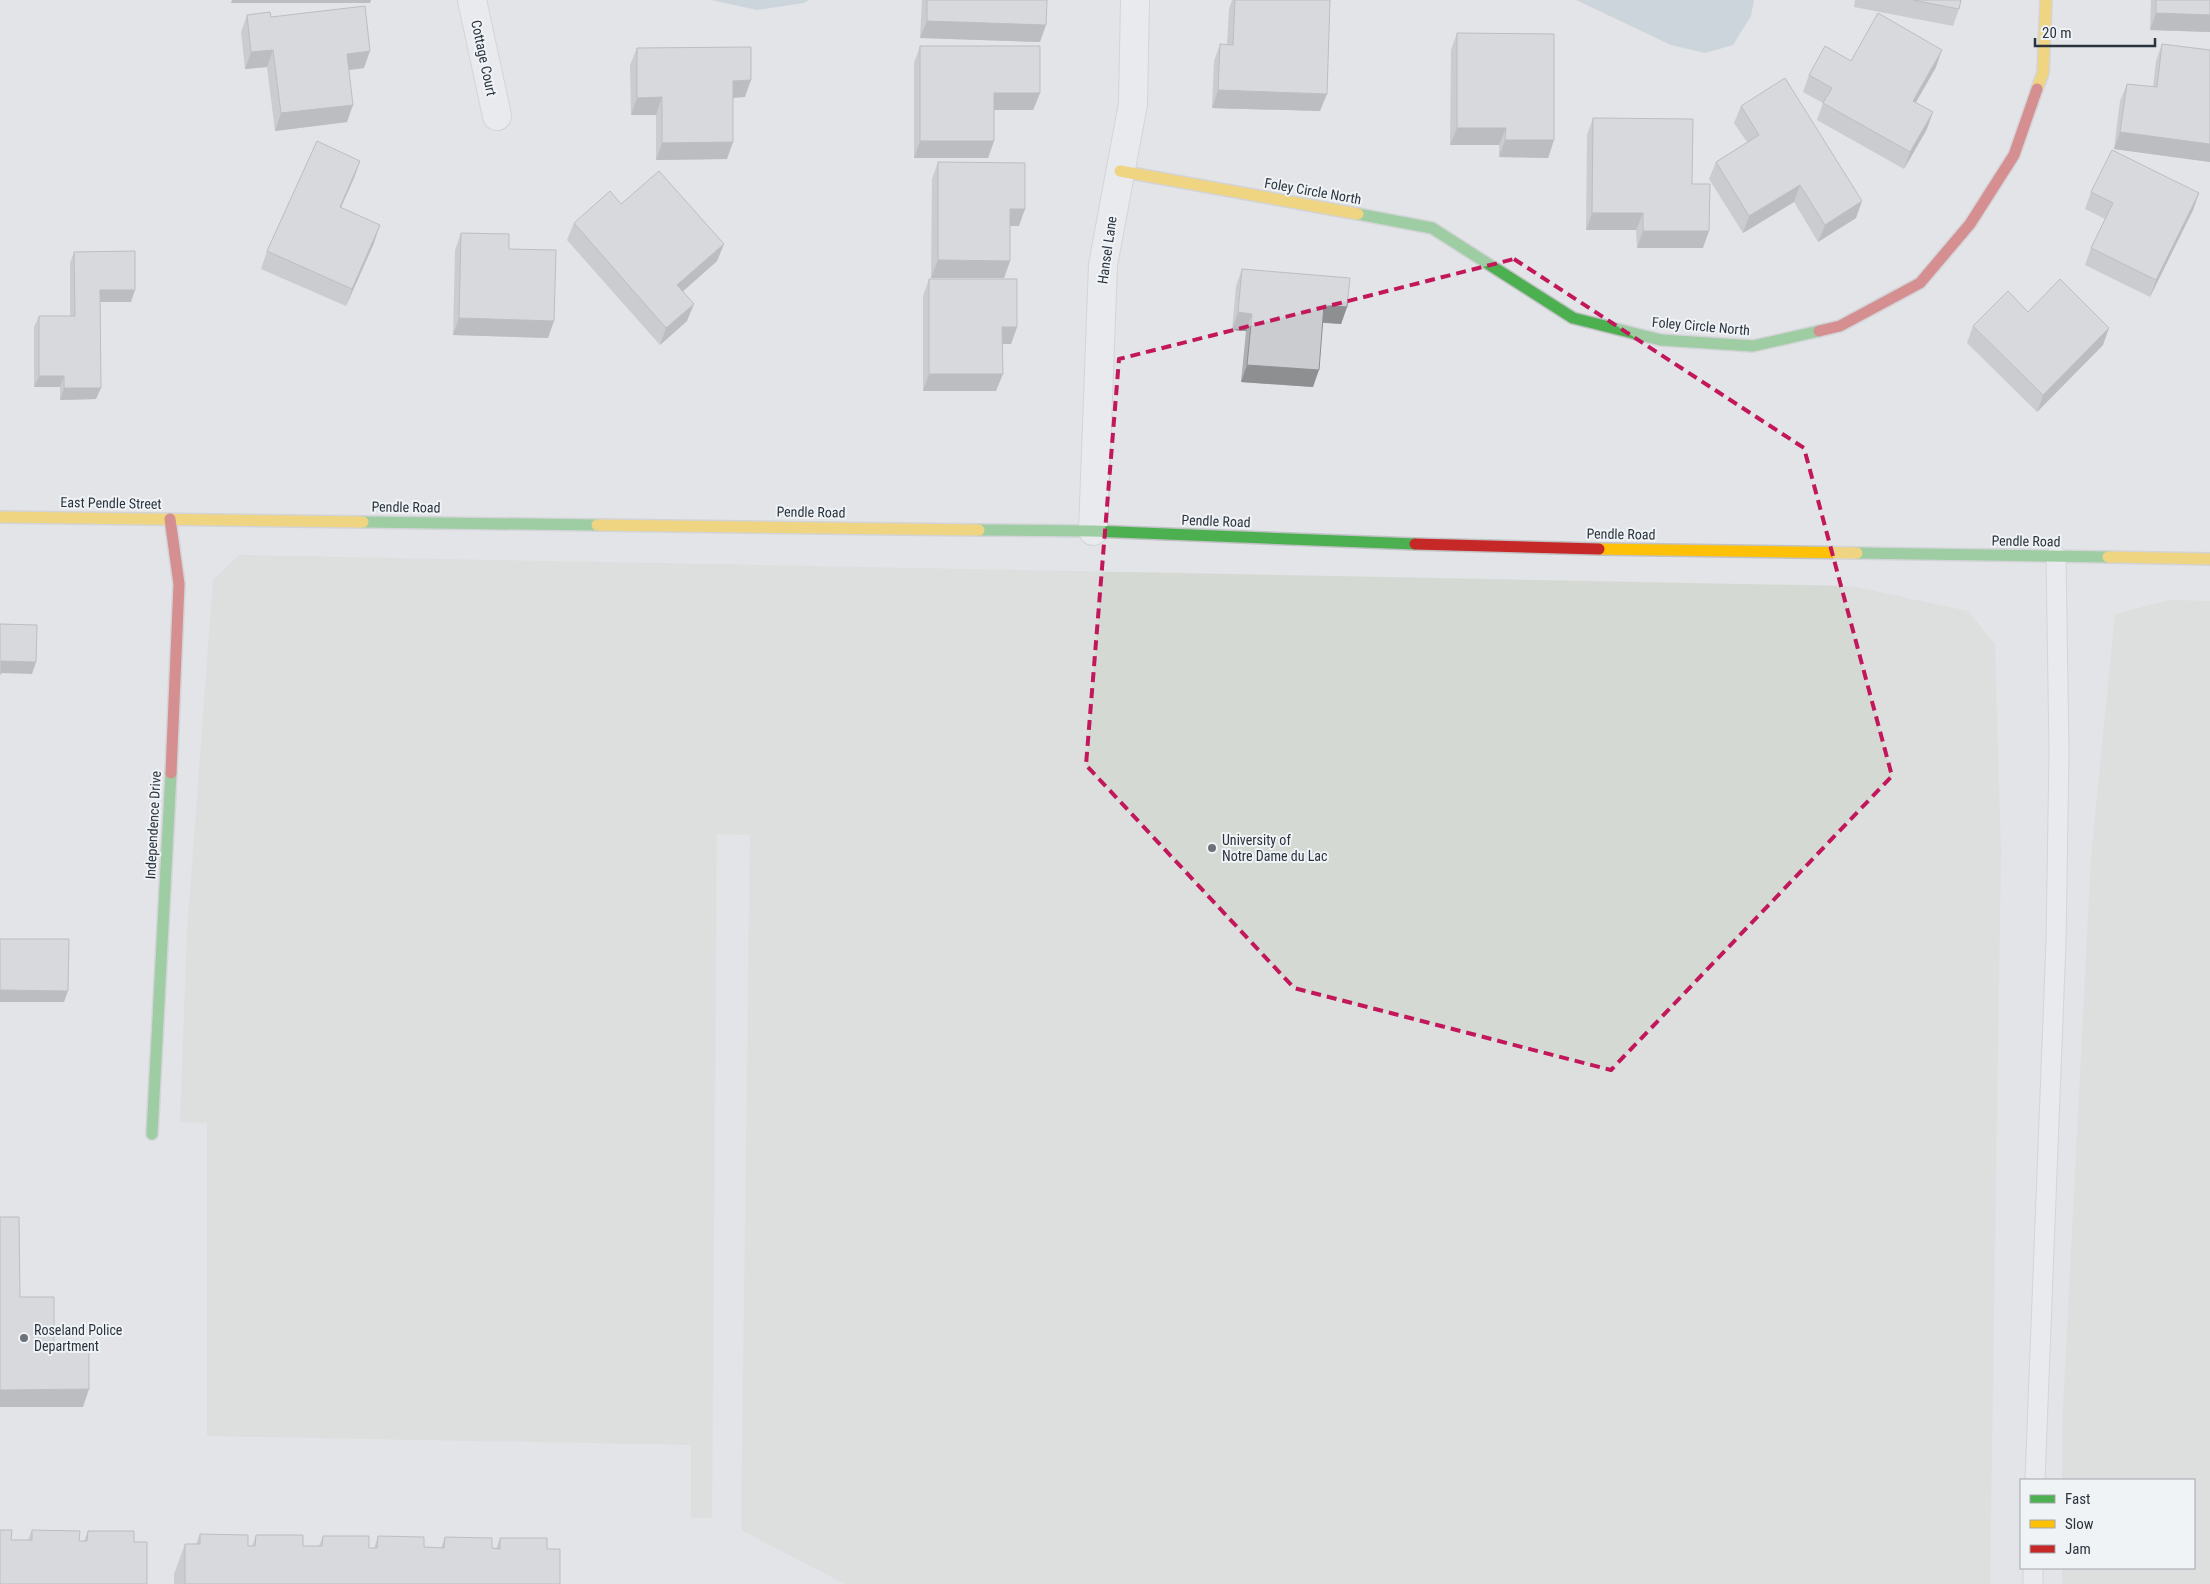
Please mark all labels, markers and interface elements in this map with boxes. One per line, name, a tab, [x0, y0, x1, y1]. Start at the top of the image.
scale bar	[2035, 15, 2155, 47]
street label: Cottage Court	[468, 19, 500, 97]
text: 20 m	[2042, 24, 2072, 42]
street label: Foley Circle North	[1263, 175, 1363, 207]
street label: Hansel Lane	[1094, 215, 1120, 285]
street label: Foley Circle North	[1651, 314, 1751, 338]
street label: East Pendle Street	[60, 494, 162, 512]
street label: Pendle Road	[371, 498, 441, 516]
street label: Pendle Road	[776, 503, 846, 521]
street label: Pendle Road	[1181, 512, 1251, 530]
street label: Pendle Road	[1586, 525, 1656, 543]
street label: Pendle Road	[1991, 532, 2061, 550]
street label: Independence Drive	[142, 770, 164, 880]
place label: University of Notre Dame du Lac	[1222, 832, 1328, 864]
marker: University of Notre Dame du Lac	[1206, 842, 1218, 854]
place label: Roseland Police Department	[34, 1322, 123, 1354]
marker: Roseland Police Department	[18, 1332, 30, 1344]
legend	[2020, 1479, 2195, 1569]
text: Fast	[2065, 1490, 2090, 1508]
text: Slow	[2065, 1515, 2094, 1533]
text: Jam	[2065, 1540, 2091, 1558]

